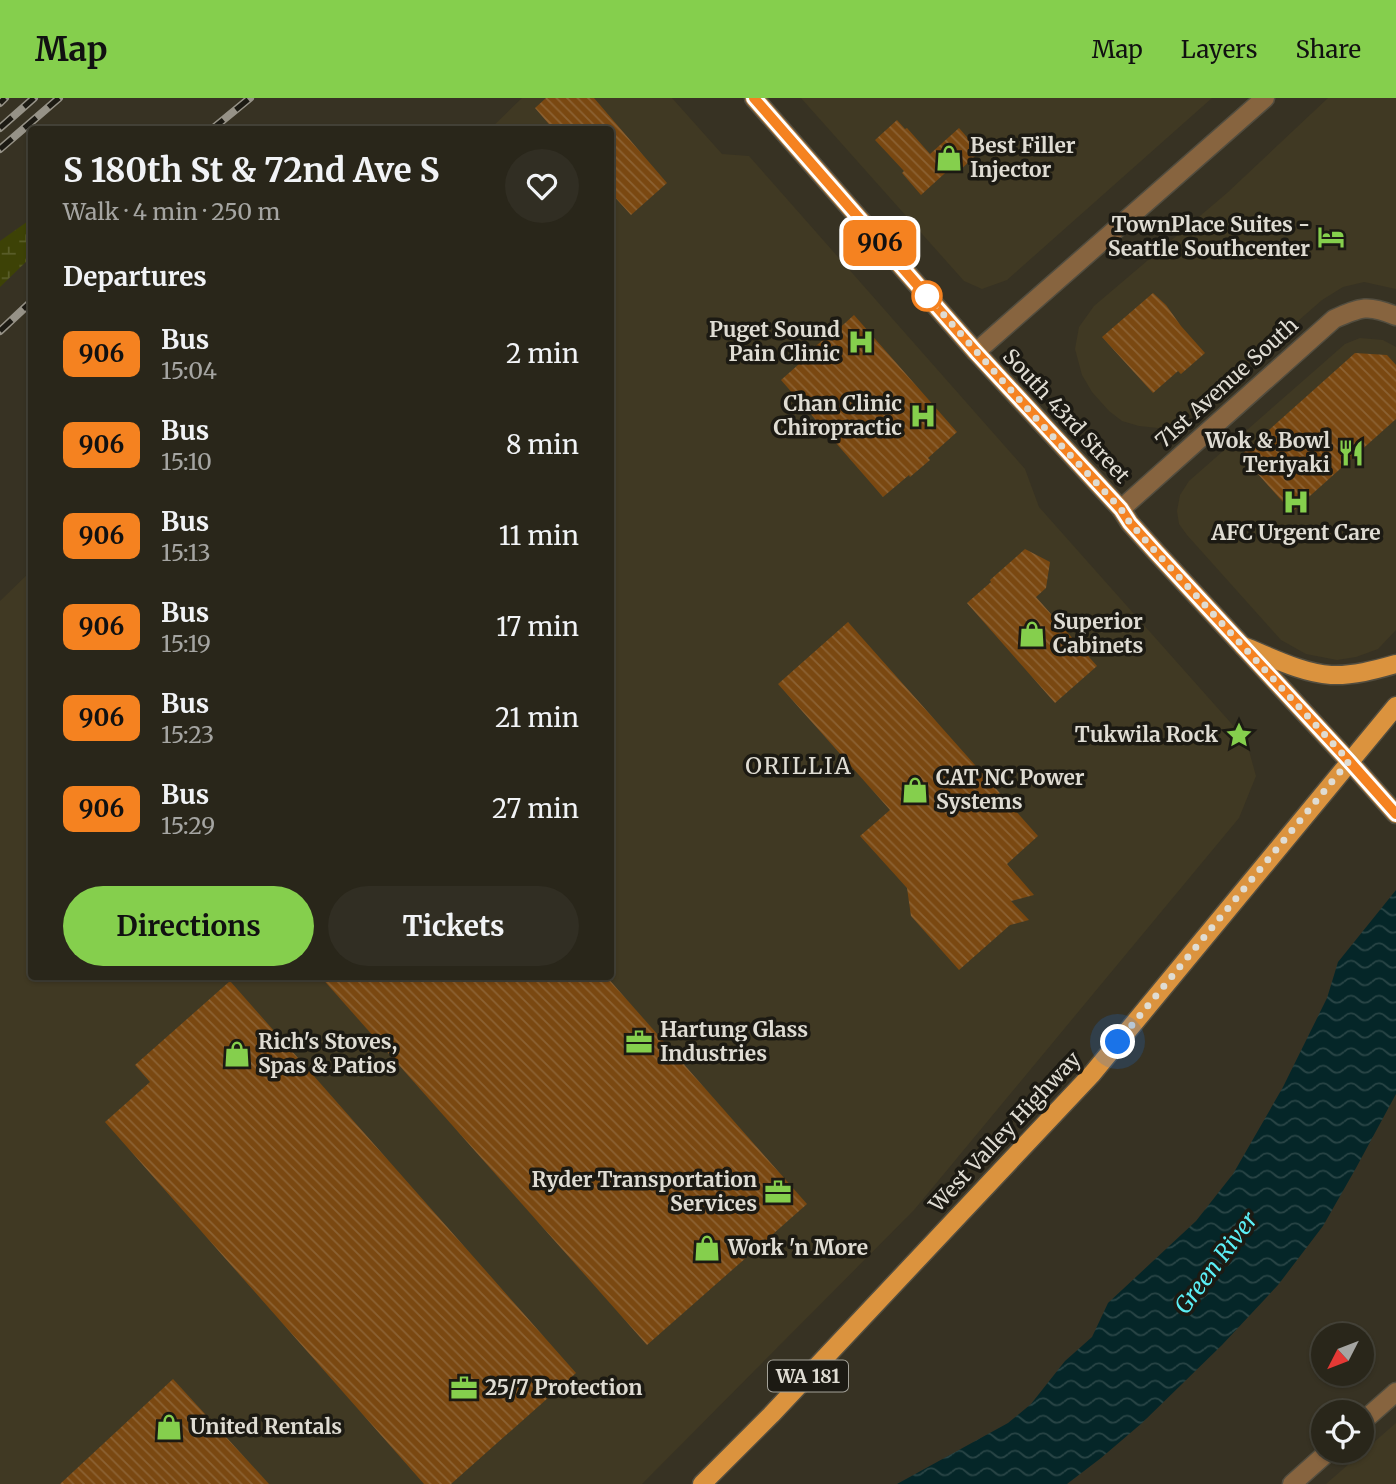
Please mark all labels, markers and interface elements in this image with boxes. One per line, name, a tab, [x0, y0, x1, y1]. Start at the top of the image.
text: Map	[35, 29, 108, 70]
text: Map	[1092, 34, 1143, 65]
text: Layers	[1181, 34, 1257, 65]
text: Share	[1295, 34, 1361, 65]
place label: Best Filler Injector	[970, 132, 1076, 183]
shop icon: Best Filler Injector	[934, 143, 964, 173]
button: heart	[505, 149, 579, 223]
text: S 180th St & 72nd Ave S	[63, 150, 439, 191]
text: Walk · 4 min · 250 m	[63, 197, 280, 226]
place label: TownPlace Suites - Seattle Southcenter	[1108, 211, 1310, 262]
line badge: 906	[840, 220, 920, 266]
hotel icon: TownPlace Suites - Seattle Southcenter	[1316, 222, 1346, 252]
text: 906	[857, 227, 903, 258]
text: Departures	[63, 260, 207, 293]
unlabelled marker	[912, 281, 942, 311]
street label: 71st Avenue South	[1150, 311, 1304, 454]
place label: Puget Sound Pain Clinic	[709, 316, 840, 367]
text: Bus	[161, 323, 209, 356]
hospital icon: Puget Sound Pain Clinic	[846, 327, 876, 357]
text: 2 min	[506, 337, 579, 370]
text: 906	[79, 338, 124, 369]
street label: South 43rd Street	[997, 343, 1136, 489]
text: 15:04	[161, 356, 217, 385]
place label: Chan Clinic Chiropractic	[774, 390, 902, 441]
hospital icon: Chan Clinic Chiropractic	[908, 401, 938, 431]
text: Bus	[161, 414, 209, 447]
place label: Wok & Bowl Teriyaki	[1204, 427, 1330, 478]
text: 8 min	[506, 428, 579, 461]
text: 906	[79, 429, 124, 460]
restaurant icon: Wok & Bowl Teriyaki	[1336, 438, 1366, 468]
text: 15:10	[161, 447, 212, 476]
hospital icon: AFC Urgent Care	[1281, 487, 1311, 517]
text: Bus	[161, 505, 209, 538]
text: 11 min	[499, 519, 579, 552]
place label: AFC Urgent Care	[1210, 519, 1381, 546]
text: 906	[79, 520, 124, 551]
text: 15:13	[161, 538, 211, 567]
text: Bus	[161, 596, 209, 629]
place label: Superior Cabinets	[1053, 608, 1143, 659]
text: 17 min	[496, 610, 579, 643]
text: 906	[79, 611, 124, 642]
shop icon: Superior Cabinets	[1017, 619, 1047, 649]
text: 15:19	[161, 629, 211, 658]
text: Bus	[161, 687, 209, 720]
text: 21 min	[495, 701, 579, 734]
text: 906	[79, 702, 124, 733]
text: 15:23	[161, 720, 214, 749]
place icon: Tukwila Rock	[1224, 720, 1254, 750]
place label: Tukwila Rock	[1075, 721, 1218, 748]
district label: ORILLIA	[745, 751, 853, 780]
place label: CAT NC Power Systems	[936, 764, 1085, 815]
shop icon: CAT NC Power Systems	[900, 775, 930, 805]
text: Bus	[161, 778, 209, 811]
text: 27 min	[492, 792, 579, 825]
text: 906	[79, 793, 124, 824]
text: 15:29	[161, 811, 215, 840]
button: Directions	[63, 886, 314, 966]
button: Tickets	[328, 886, 579, 966]
place label: Hartung Glass Industries	[660, 1016, 808, 1067]
your location	[1100, 1024, 1135, 1059]
office icon: Hartung Glass Industries	[624, 1027, 654, 1057]
place label: Rich's Stoves, Spas & Patios	[258, 1028, 397, 1079]
shop icon: Rich's Stoves, Spas & Patios	[222, 1039, 252, 1069]
street label: West Valley Highway	[922, 1045, 1087, 1218]
place label: Ryder Transportation Services	[531, 1166, 757, 1217]
office icon: Ryder Transportation Services	[763, 1177, 793, 1207]
water label: Green River	[1168, 1206, 1264, 1319]
shop icon: Work 'n More	[692, 1233, 722, 1263]
place label: Work 'n More	[727, 1234, 868, 1261]
north arrow	[1311, 1323, 1374, 1386]
map controls	[1311, 1323, 1374, 1463]
road number: WA 181	[768, 1360, 848, 1392]
office icon: 25/7 Protection	[449, 1373, 479, 1403]
place label: 25/7 Protection	[485, 1374, 642, 1401]
button: locate	[1311, 1400, 1374, 1463]
shop icon: United Rentals	[154, 1412, 184, 1442]
place label: United Rentals	[190, 1413, 342, 1440]

